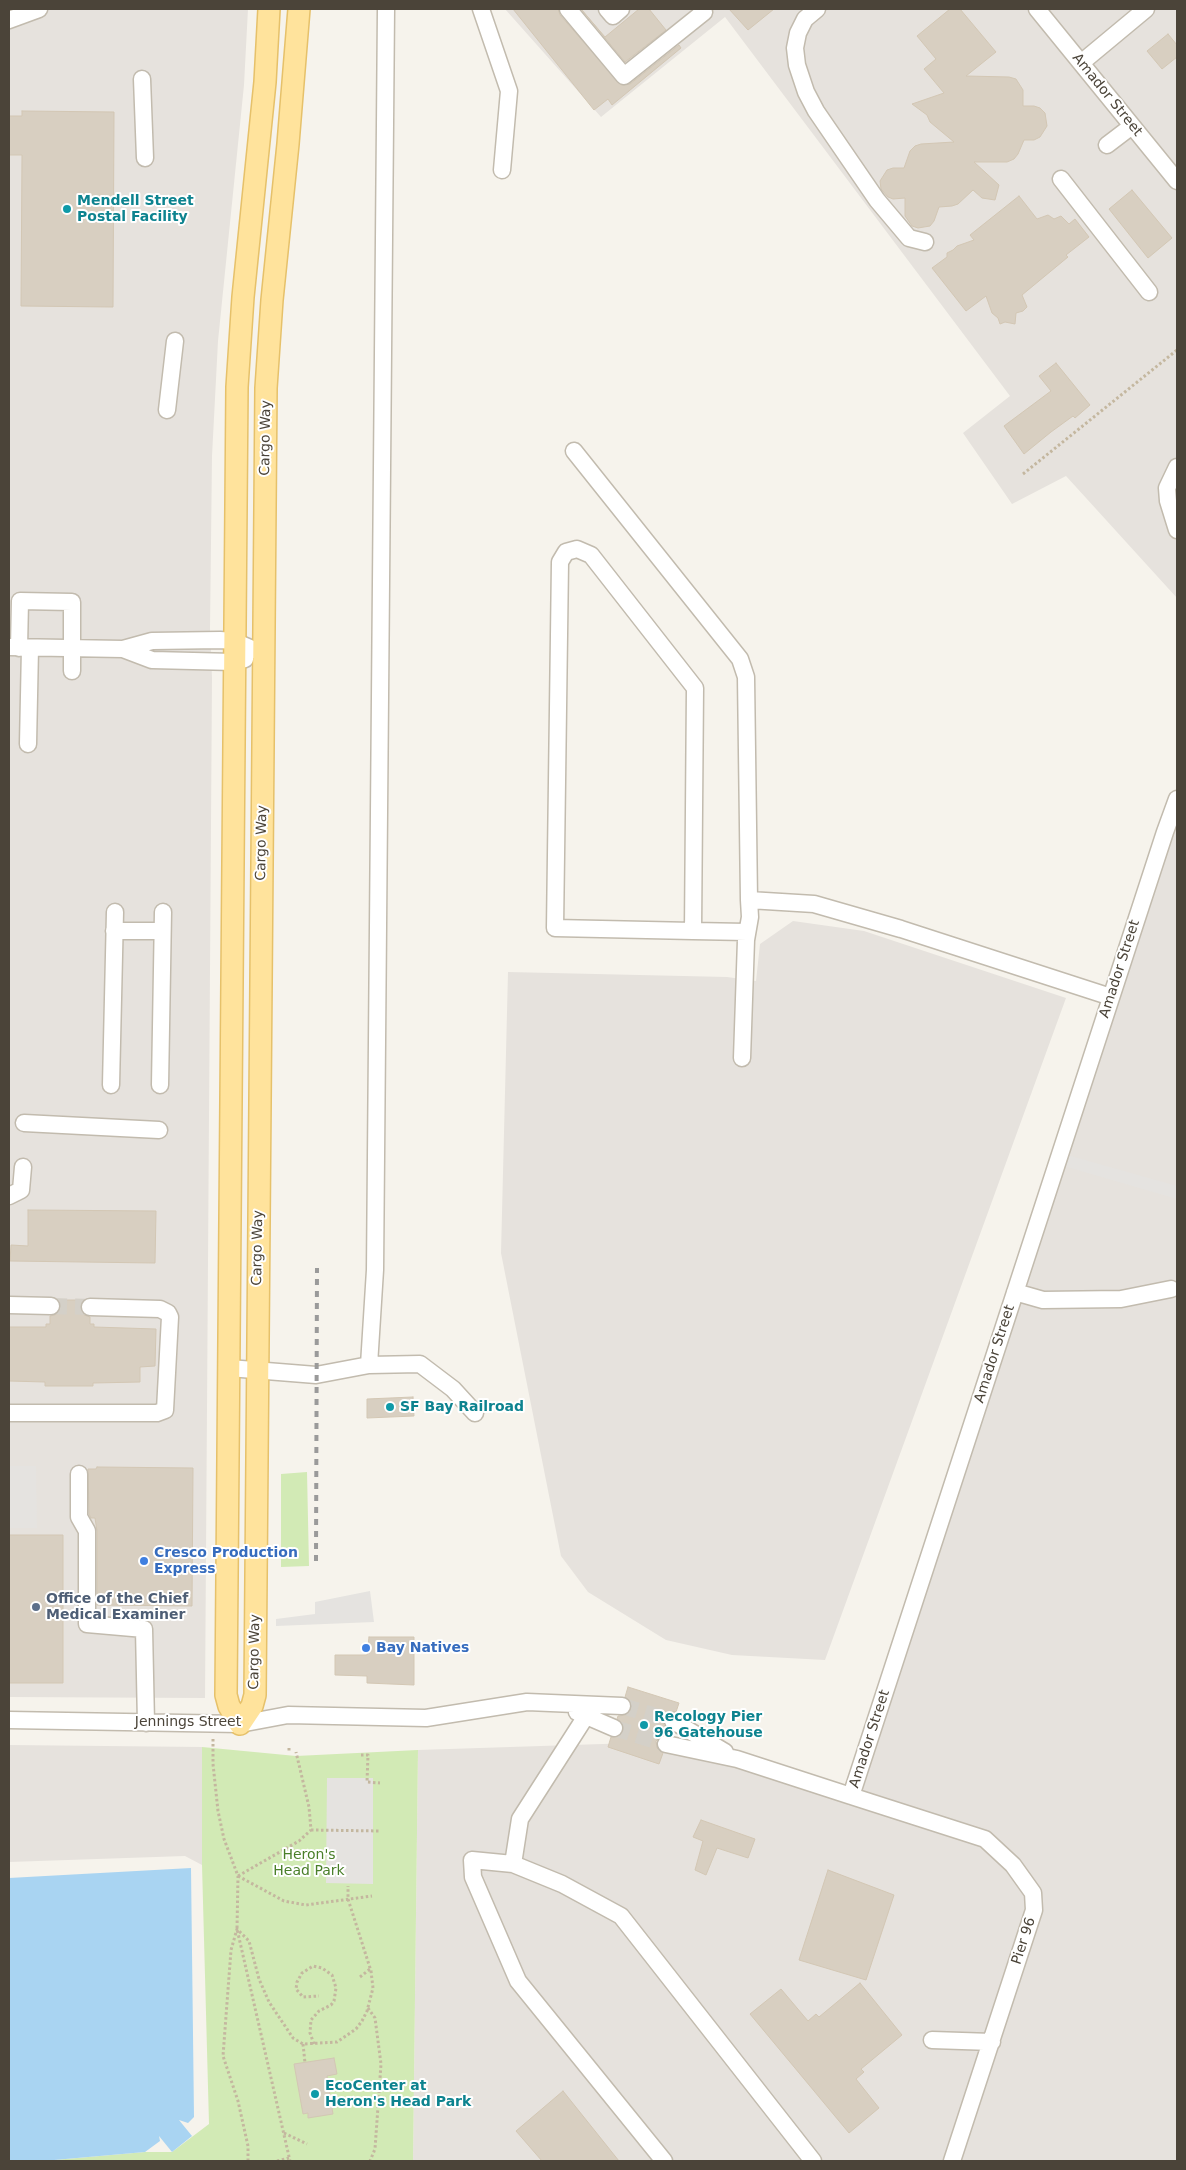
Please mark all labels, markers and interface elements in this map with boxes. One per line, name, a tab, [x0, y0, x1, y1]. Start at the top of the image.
street label: Amador Street	[1068, 50, 1146, 140]
place label: Mendell Street Postal Facility	[77, 193, 194, 226]
marker: Mendell Street Postal Facility	[61, 203, 73, 215]
street label: Cargo Way	[257, 400, 275, 476]
street label: Cargo Way	[253, 805, 271, 881]
street label: Amador Street	[1096, 918, 1144, 1020]
street label: Cargo Way	[249, 1210, 267, 1286]
street label: Amador Street	[971, 1303, 1019, 1405]
place label: SF Bay Railroad	[400, 1399, 524, 1415]
marker: SF Bay Railroad	[384, 1401, 396, 1413]
place label: Cresco Production Express	[154, 1545, 298, 1578]
marker: Cresco Production Express	[138, 1555, 150, 1567]
place label: Office of the Chief Medical Examiner	[46, 1591, 188, 1624]
marker: Office of the Chief Medical Examiner	[30, 1601, 42, 1613]
street label: Cargo Way	[246, 1614, 264, 1690]
place label: Bay Natives	[376, 1640, 469, 1656]
marker: Bay Natives	[360, 1642, 372, 1654]
street label: Amador Street	[846, 1688, 894, 1790]
place label: Recology Pier 96 Gatehouse	[654, 1709, 763, 1741]
street label: Jennings Street	[135, 1714, 241, 1730]
marker: Recology Pier 96 Gatehouse	[638, 1719, 650, 1731]
park label: Heron's Head Park	[273, 1847, 345, 1880]
street label: Pier 96	[1008, 1915, 1040, 1967]
place label: EcoCenter at Heron's Head Park	[325, 2078, 471, 2110]
marker: EcoCenter at Heron's Head Park	[309, 2088, 321, 2100]

